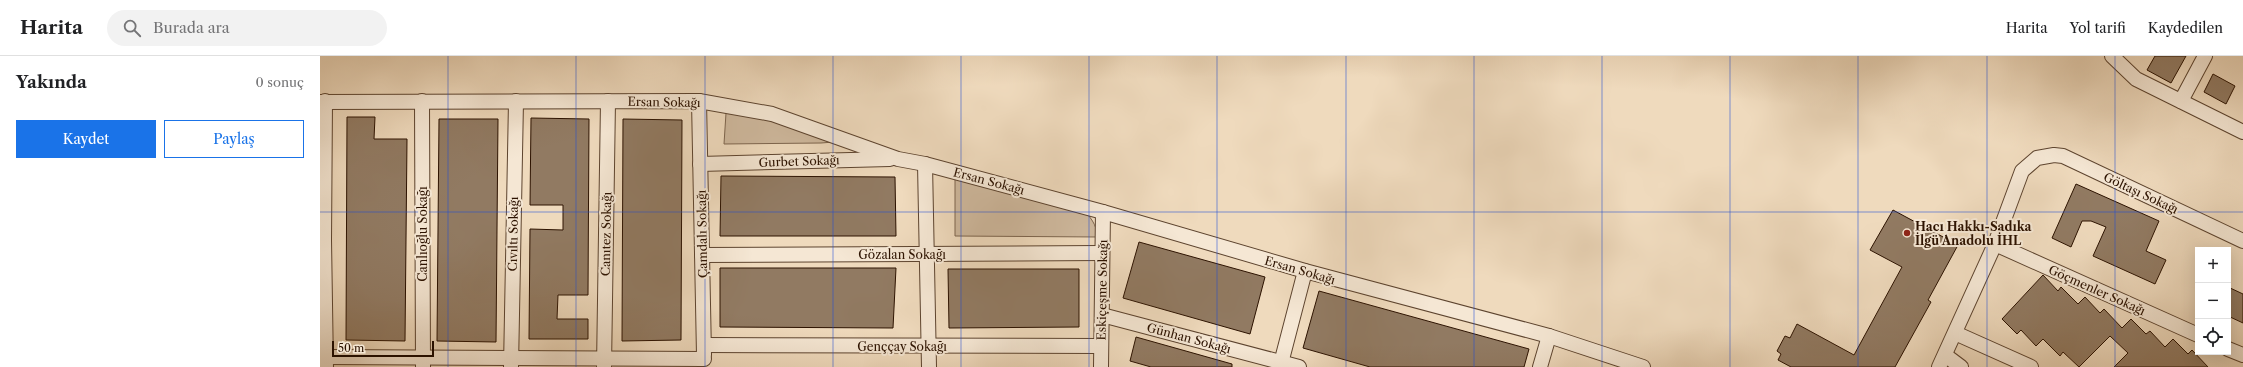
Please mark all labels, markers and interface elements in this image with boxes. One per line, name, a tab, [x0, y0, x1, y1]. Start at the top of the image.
search box	[107, 10, 387, 46]
text: Harita	[20, 16, 83, 39]
icon: search	[121, 17, 143, 39]
text: Burada ara	[153, 18, 230, 37]
text: Harita	[2006, 19, 2048, 37]
text: Yol tarifi	[2070, 19, 2126, 37]
text: Kaydedilen	[2148, 19, 2223, 37]
text: Yakında	[16, 72, 87, 92]
text: 0 sonuç	[256, 74, 304, 90]
street label: Ersan Sokağı	[627, 94, 701, 110]
button: Kaydet	[16, 120, 156, 158]
button: Paylaş	[164, 120, 304, 158]
street label: Gurbet Sokağı	[758, 152, 840, 170]
street label: Ersan Sokağı	[952, 164, 1027, 198]
street label: Göltaşı Sokağı	[2101, 169, 2181, 217]
street label: Canlıoğlu Sokağı	[415, 186, 430, 282]
street label: Çamdalı Sokağı	[694, 189, 710, 278]
street label: Canıtez Sokağı	[598, 191, 614, 276]
street label: Cıvıltı Sokağı	[505, 196, 521, 272]
place label: Hacı Hakkı-Sadıka İlgü Anadolu İHL	[1915, 219, 2032, 248]
marker: Hacı Hakkı-Sadıka İlgü Anadolu İHL	[1902, 228, 1912, 238]
street label: Eskiçeşme Sokağı	[1094, 239, 1110, 341]
street label: Gözalan Sokağı	[858, 247, 946, 262]
map controls	[2195, 247, 2231, 355]
button: +	[2195, 247, 2231, 283]
street label: Ersan Sokağı	[1263, 253, 1337, 287]
street label: Göçmenler Sokağı	[2046, 262, 2148, 318]
button: −	[2195, 283, 2231, 319]
button: locate	[2195, 319, 2231, 355]
street label: Günhan Sokağı	[1145, 320, 1233, 357]
scale bar	[332, 339, 434, 358]
street label: Genççay Sokağı	[857, 339, 947, 354]
text: 50 m	[338, 341, 364, 355]

